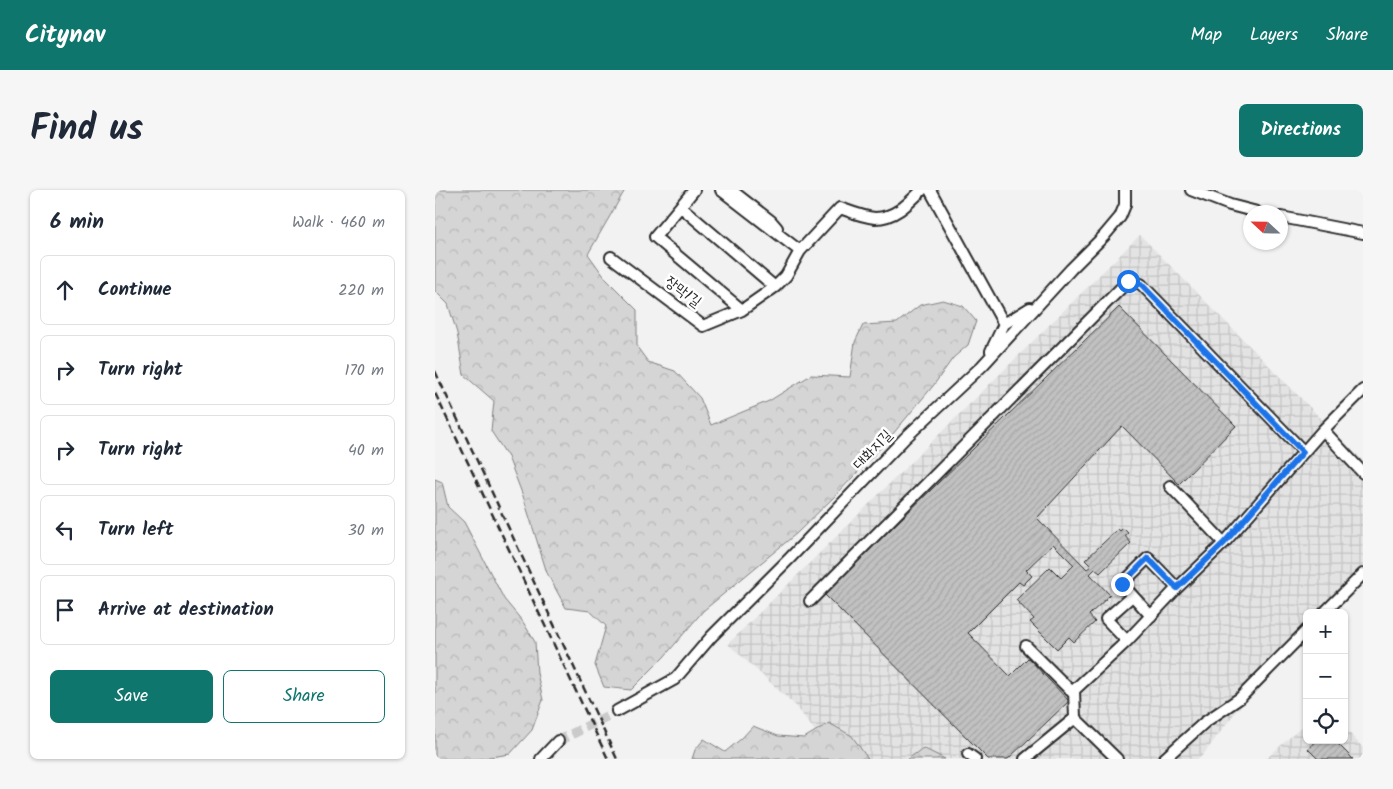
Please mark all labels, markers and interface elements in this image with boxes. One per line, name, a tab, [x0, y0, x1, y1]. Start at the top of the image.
text: Citynav	[25, 16, 105, 55]
text: Map	[1191, 21, 1222, 50]
text: Layers	[1250, 21, 1298, 50]
text: Share	[1326, 21, 1368, 50]
text: Find us	[30, 102, 143, 158]
button: Directions	[1239, 104, 1363, 157]
north arrow	[1243, 205, 1288, 250]
text: 6 min	[50, 206, 104, 239]
text: Walk · 460 m	[292, 210, 385, 235]
street label: 장막1길	[659, 270, 707, 314]
route start	[1117, 270, 1140, 293]
text: Continue	[98, 275, 171, 305]
icon: ahead	[51, 276, 79, 304]
text: 220 m	[338, 278, 384, 303]
text: Turn right	[98, 355, 183, 385]
icon: right	[51, 356, 79, 384]
text: 170 m	[344, 358, 384, 383]
street label: 대화지길	[848, 424, 898, 476]
text: Turn right	[98, 435, 183, 465]
icon: right	[51, 436, 79, 464]
text: 40 m	[348, 438, 384, 463]
text: Turn left	[98, 515, 173, 545]
icon: left	[51, 516, 79, 544]
text: 30 m	[348, 518, 384, 543]
route end	[1111, 573, 1134, 596]
text: Arrive at destination	[98, 595, 274, 625]
icon: arrive	[51, 596, 79, 624]
map controls	[1303, 609, 1348, 744]
button: +	[1303, 609, 1348, 654]
button: −	[1303, 654, 1348, 699]
button: Save	[50, 670, 213, 723]
button: Share	[223, 670, 385, 723]
button: locate	[1303, 699, 1348, 744]

